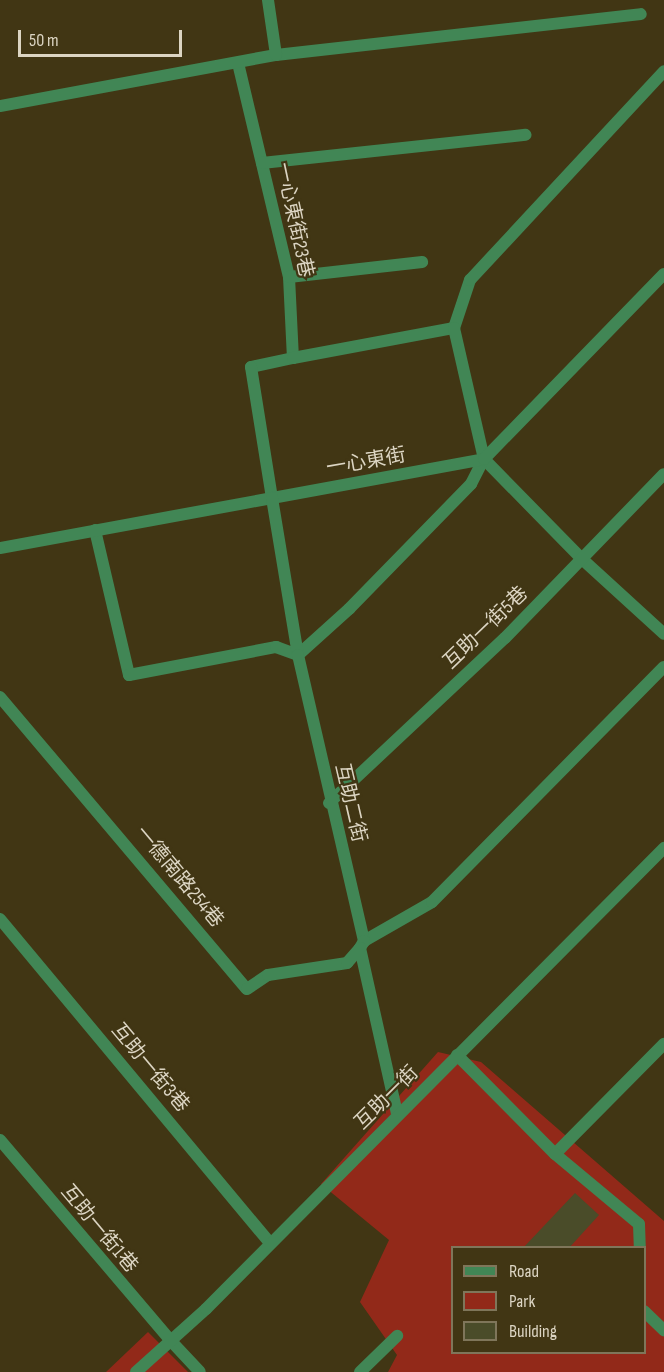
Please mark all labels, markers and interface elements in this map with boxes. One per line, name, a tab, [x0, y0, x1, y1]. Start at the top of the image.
scale bar	[21, 18, 184, 56]
text: 50 m	[29, 30, 59, 51]
street label: 一心東街23巷	[270, 160, 318, 280]
street label: 一心東街	[325, 443, 407, 481]
street label: 互助一街5巷	[439, 582, 533, 674]
street label: 互助二街	[329, 761, 371, 845]
street label: 一德南路254巷	[130, 822, 228, 932]
street label: 互助一街3巷	[106, 1019, 194, 1117]
street label: 互助一街	[350, 1061, 424, 1135]
street label: 互助一街1巷	[55, 1180, 143, 1278]
legend	[451, 1246, 646, 1354]
text: Road	[509, 1261, 539, 1282]
text: Park	[509, 1291, 535, 1312]
text: Building	[509, 1321, 557, 1342]

